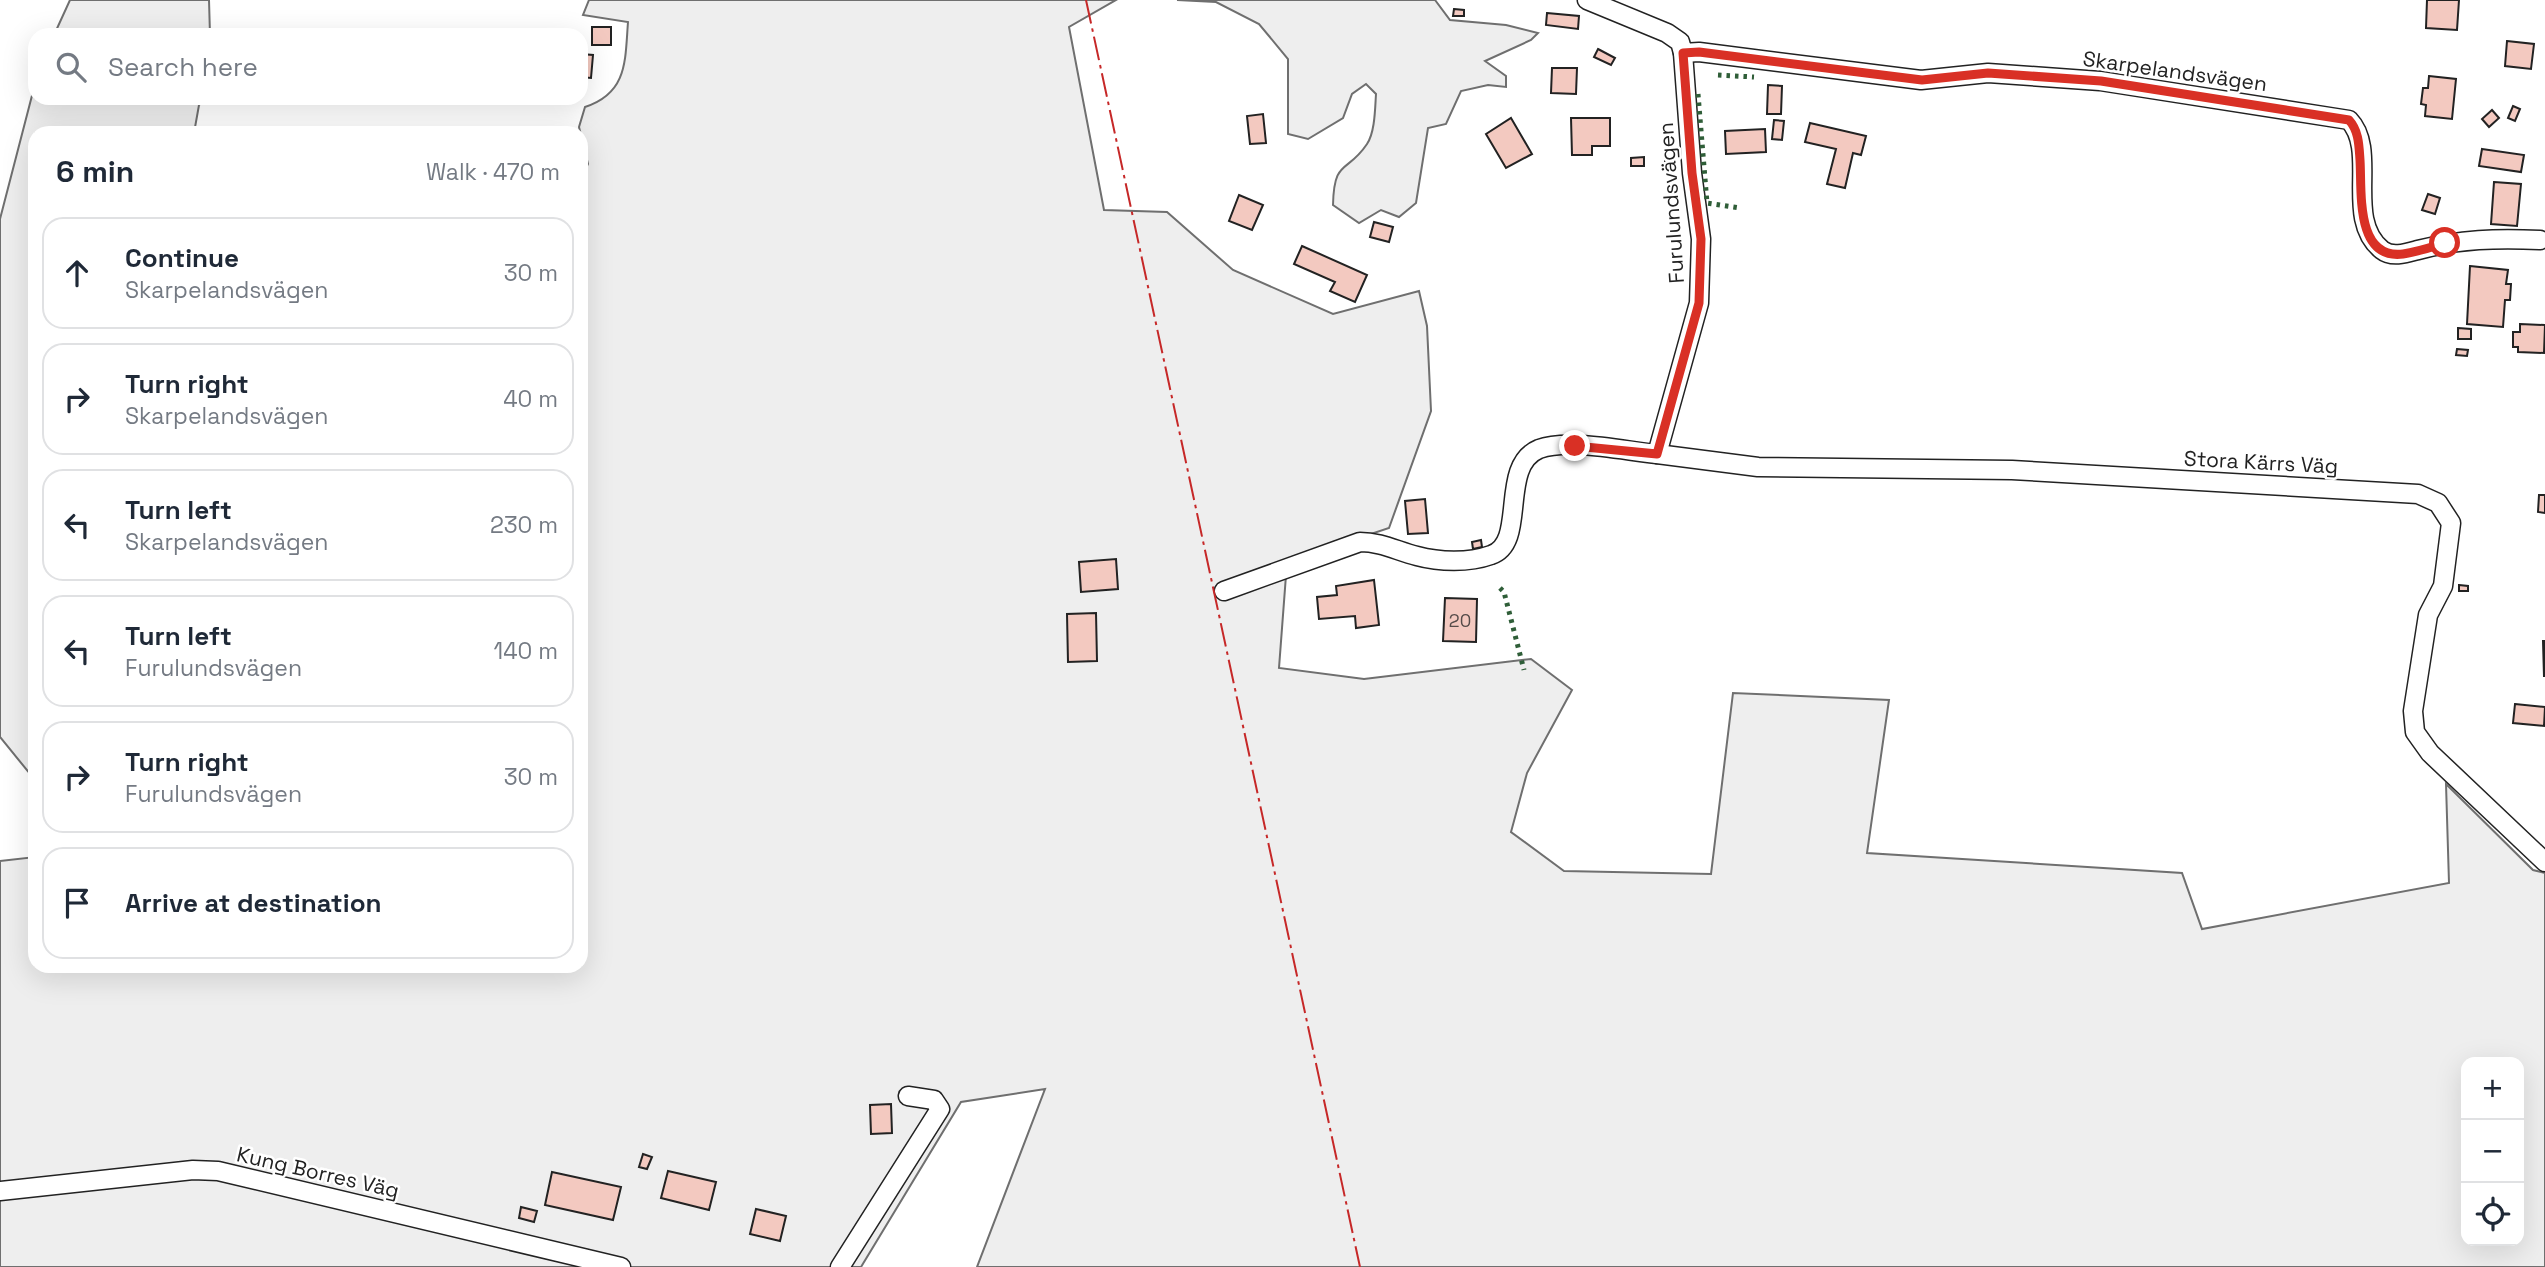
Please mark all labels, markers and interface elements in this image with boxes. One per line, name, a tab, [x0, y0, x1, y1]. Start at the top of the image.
search box	[28, 28, 588, 105]
street label: Skarpelandsvägen	[2081, 45, 2269, 97]
icon: search	[52, 48, 90, 86]
text: Search here	[108, 50, 258, 84]
street label: Furulundsvägen	[1652, 121, 1690, 285]
text: 6 min	[56, 152, 134, 191]
text: Walk · 470 m	[426, 157, 560, 187]
route start	[2429, 227, 2460, 258]
text: Continue	[125, 241, 239, 275]
icon: ahead	[58, 254, 96, 292]
text: 30 m	[504, 258, 558, 288]
text: Skarpelandsvägen	[125, 275, 328, 305]
text: Turn right	[125, 367, 249, 401]
icon: right	[58, 380, 96, 418]
text: 40 m	[503, 384, 558, 414]
text: Skarpelandsvägen	[125, 401, 328, 431]
route end	[1559, 430, 1590, 461]
street label: Stora Kärrs Väg	[2183, 444, 2339, 480]
text: Turn left	[125, 493, 232, 527]
icon: left	[58, 506, 96, 544]
text: 230 m	[490, 510, 558, 540]
text: Skarpelandsvägen	[125, 527, 328, 557]
house number: 20	[1449, 609, 1471, 632]
text: Turn left	[125, 619, 232, 653]
icon: left	[58, 632, 96, 670]
text: 140 m	[494, 636, 558, 666]
text: Furulundsvägen	[125, 653, 302, 683]
text: Turn right	[125, 745, 249, 779]
icon: right	[58, 758, 96, 796]
text: 30 m	[504, 762, 558, 792]
text: Furulundsvägen	[125, 779, 302, 809]
icon: arrive	[58, 884, 96, 922]
text: Arrive at destination	[125, 886, 382, 920]
map controls	[2461, 1057, 2524, 1246]
button: +	[2461, 1057, 2524, 1120]
button: −	[2461, 1120, 2524, 1183]
street label: Kung Borres Väg	[234, 1140, 402, 1204]
button: locate	[2461, 1183, 2524, 1246]

